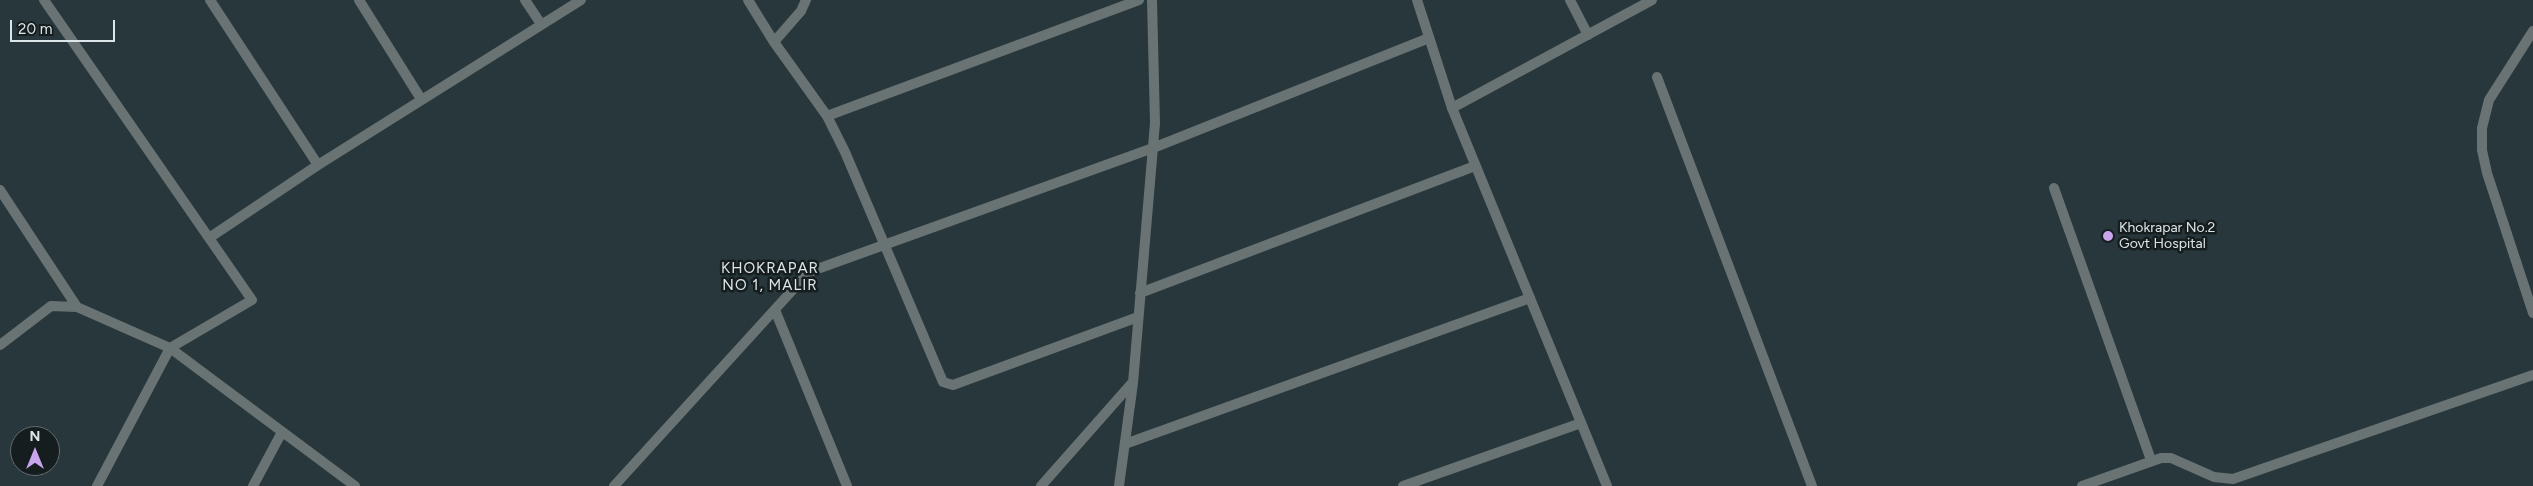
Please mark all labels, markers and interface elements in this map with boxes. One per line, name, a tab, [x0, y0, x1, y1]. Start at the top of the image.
scale bar	[12, 10, 118, 42]
text: 20 m	[18, 20, 52, 38]
place label: Khokrapar No.2 Govt Hospital	[2119, 220, 2215, 252]
marker: Khokrapar No.2 Govt Hospital	[2101, 229, 2115, 243]
district label: KHOKRAPAR NO 1, MALIR	[720, 260, 820, 295]
north arrow	[10, 426, 60, 476]
text: N	[30, 428, 40, 445]

